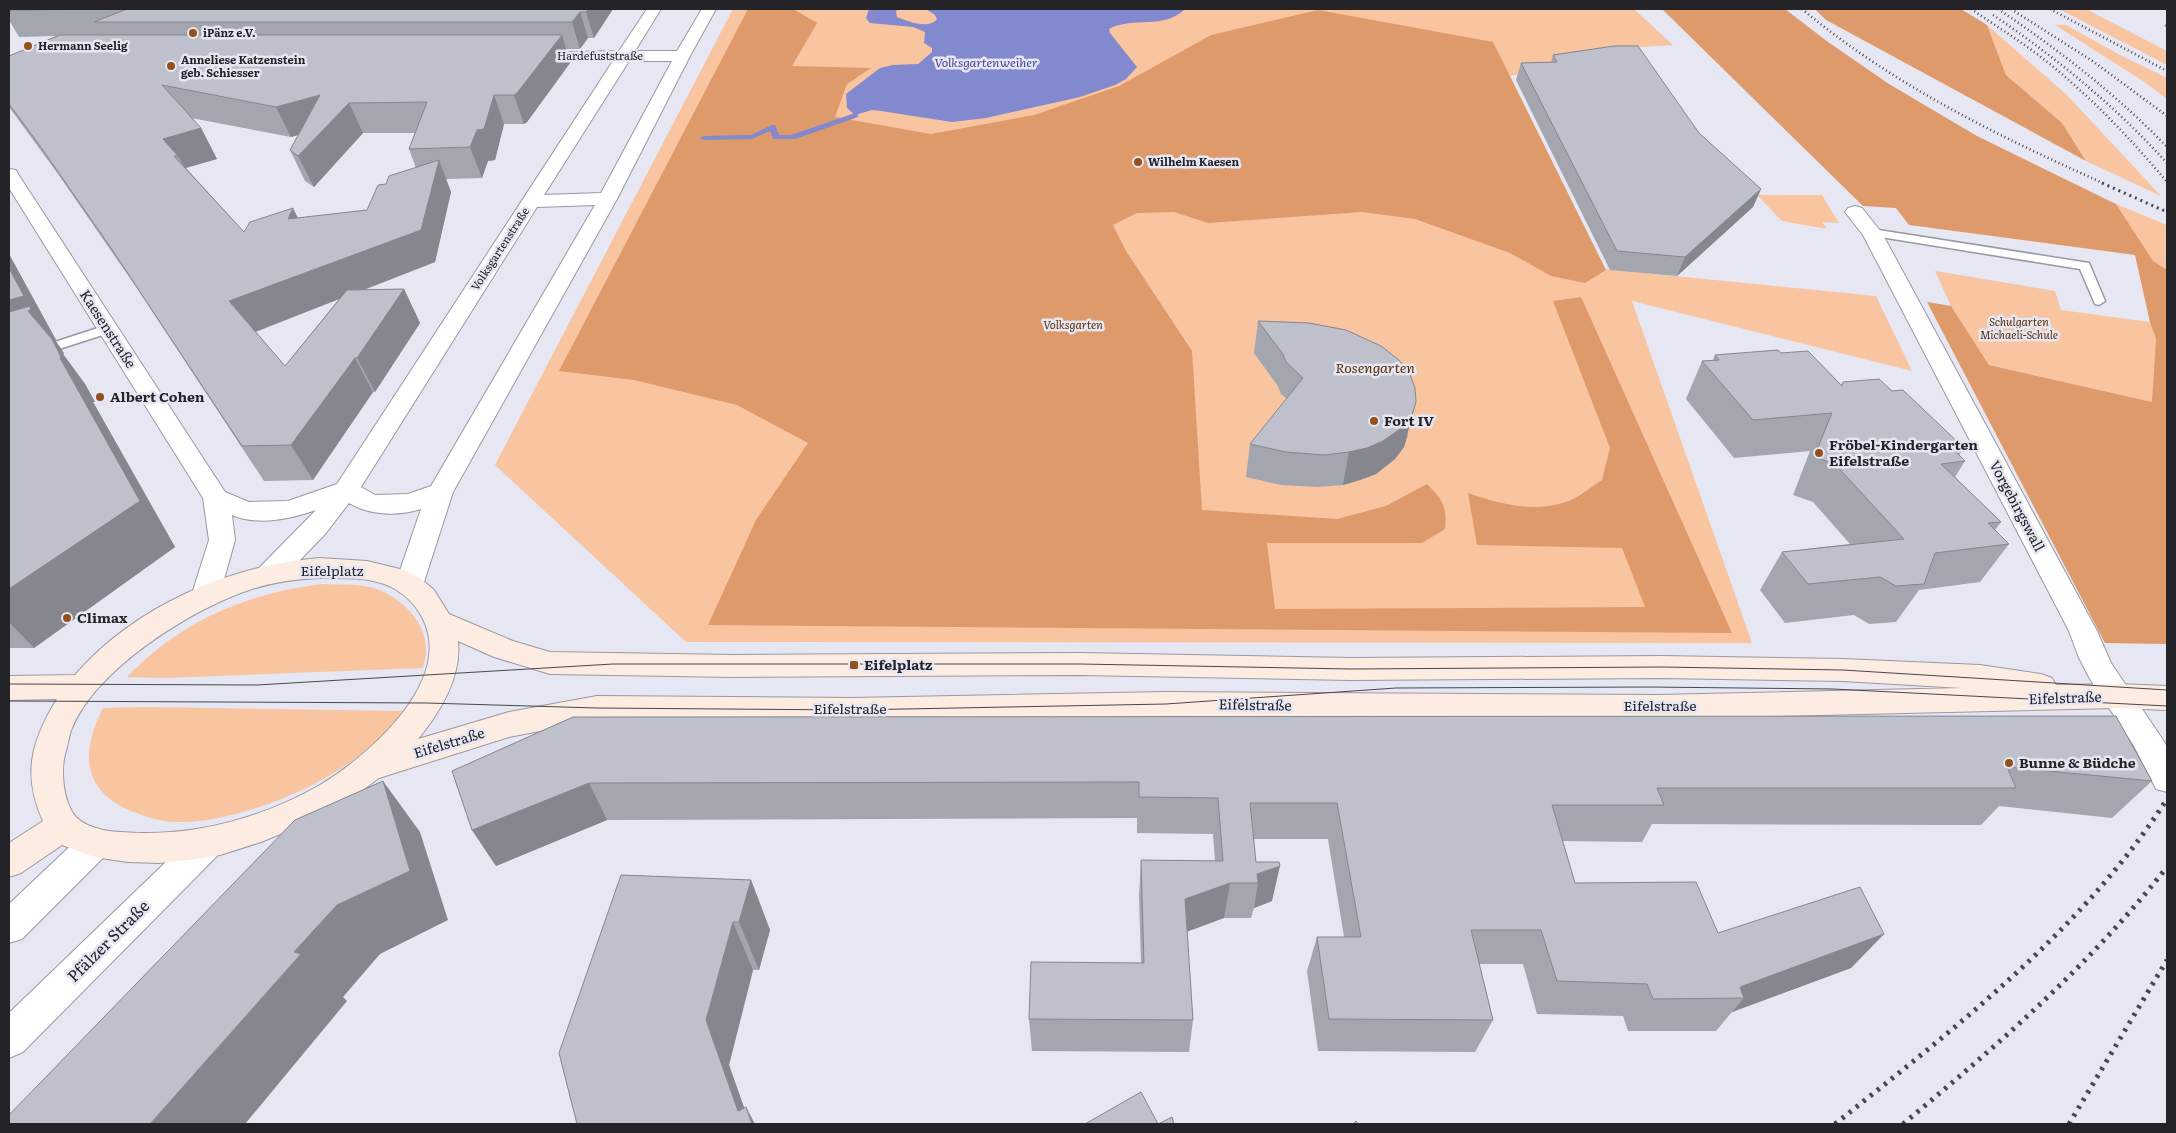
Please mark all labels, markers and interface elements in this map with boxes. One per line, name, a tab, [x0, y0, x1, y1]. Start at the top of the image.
place label: iPänz e.V.	[203, 24, 256, 40]
marker: iPänz e.V.	[187, 27, 199, 39]
place label: Hermann Seelig	[38, 37, 128, 53]
marker: Hermann Seelig	[22, 40, 34, 52]
street label: Hardefuststraße	[557, 47, 643, 63]
place label: Anneliese Katzenstein geb. Schiesser	[181, 51, 306, 80]
water label: Volksgartenweiher	[934, 53, 1038, 71]
marker: Anneliese Katzenstein geb. Schiesser	[165, 60, 177, 72]
place label: Wilhelm Kaesen	[1148, 153, 1239, 169]
marker: Wilhelm Kaesen	[1132, 156, 1144, 168]
street label: Volksgartenstraße	[466, 204, 532, 293]
street label: Kaesenstraße	[76, 285, 142, 372]
park label: Schulgarten Michaeli-Schule	[1980, 313, 2058, 342]
park label: Volksgarten	[1043, 316, 1103, 332]
park label: Rosengarten	[1335, 357, 1415, 377]
place label: Albert Cohen	[110, 386, 205, 406]
marker: Albert Cohen	[94, 391, 106, 403]
place label: Fort IV	[1384, 410, 1434, 430]
marker: Fort IV	[1368, 415, 1380, 427]
place label: Fröbel-Kindergarten Eifelstraße	[1829, 434, 1978, 470]
marker: Fröbel-Kindergarten Eifelstraße	[1813, 447, 1825, 459]
street label: Vorgebirgswall	[1985, 456, 2050, 555]
street label: Eifelplatz	[300, 560, 364, 580]
place label: Climax	[77, 607, 128, 627]
marker: Climax	[61, 612, 73, 624]
place label: Eifelplatz	[864, 654, 933, 674]
marker: Eifelplatz	[848, 659, 860, 671]
street label: Eifelstraße	[2028, 686, 2102, 708]
street label: Eifelstraße	[1218, 693, 1292, 715]
street label: Eifelstraße	[1623, 695, 1697, 715]
street label: Eifelstraße	[813, 698, 887, 718]
street label: Eifelstraße	[411, 722, 487, 762]
place label: Bunne & Büdche	[2019, 752, 2136, 772]
marker: Bunne & Büdche	[2003, 757, 2015, 769]
street label: Pfälzer Straße	[61, 894, 154, 987]

